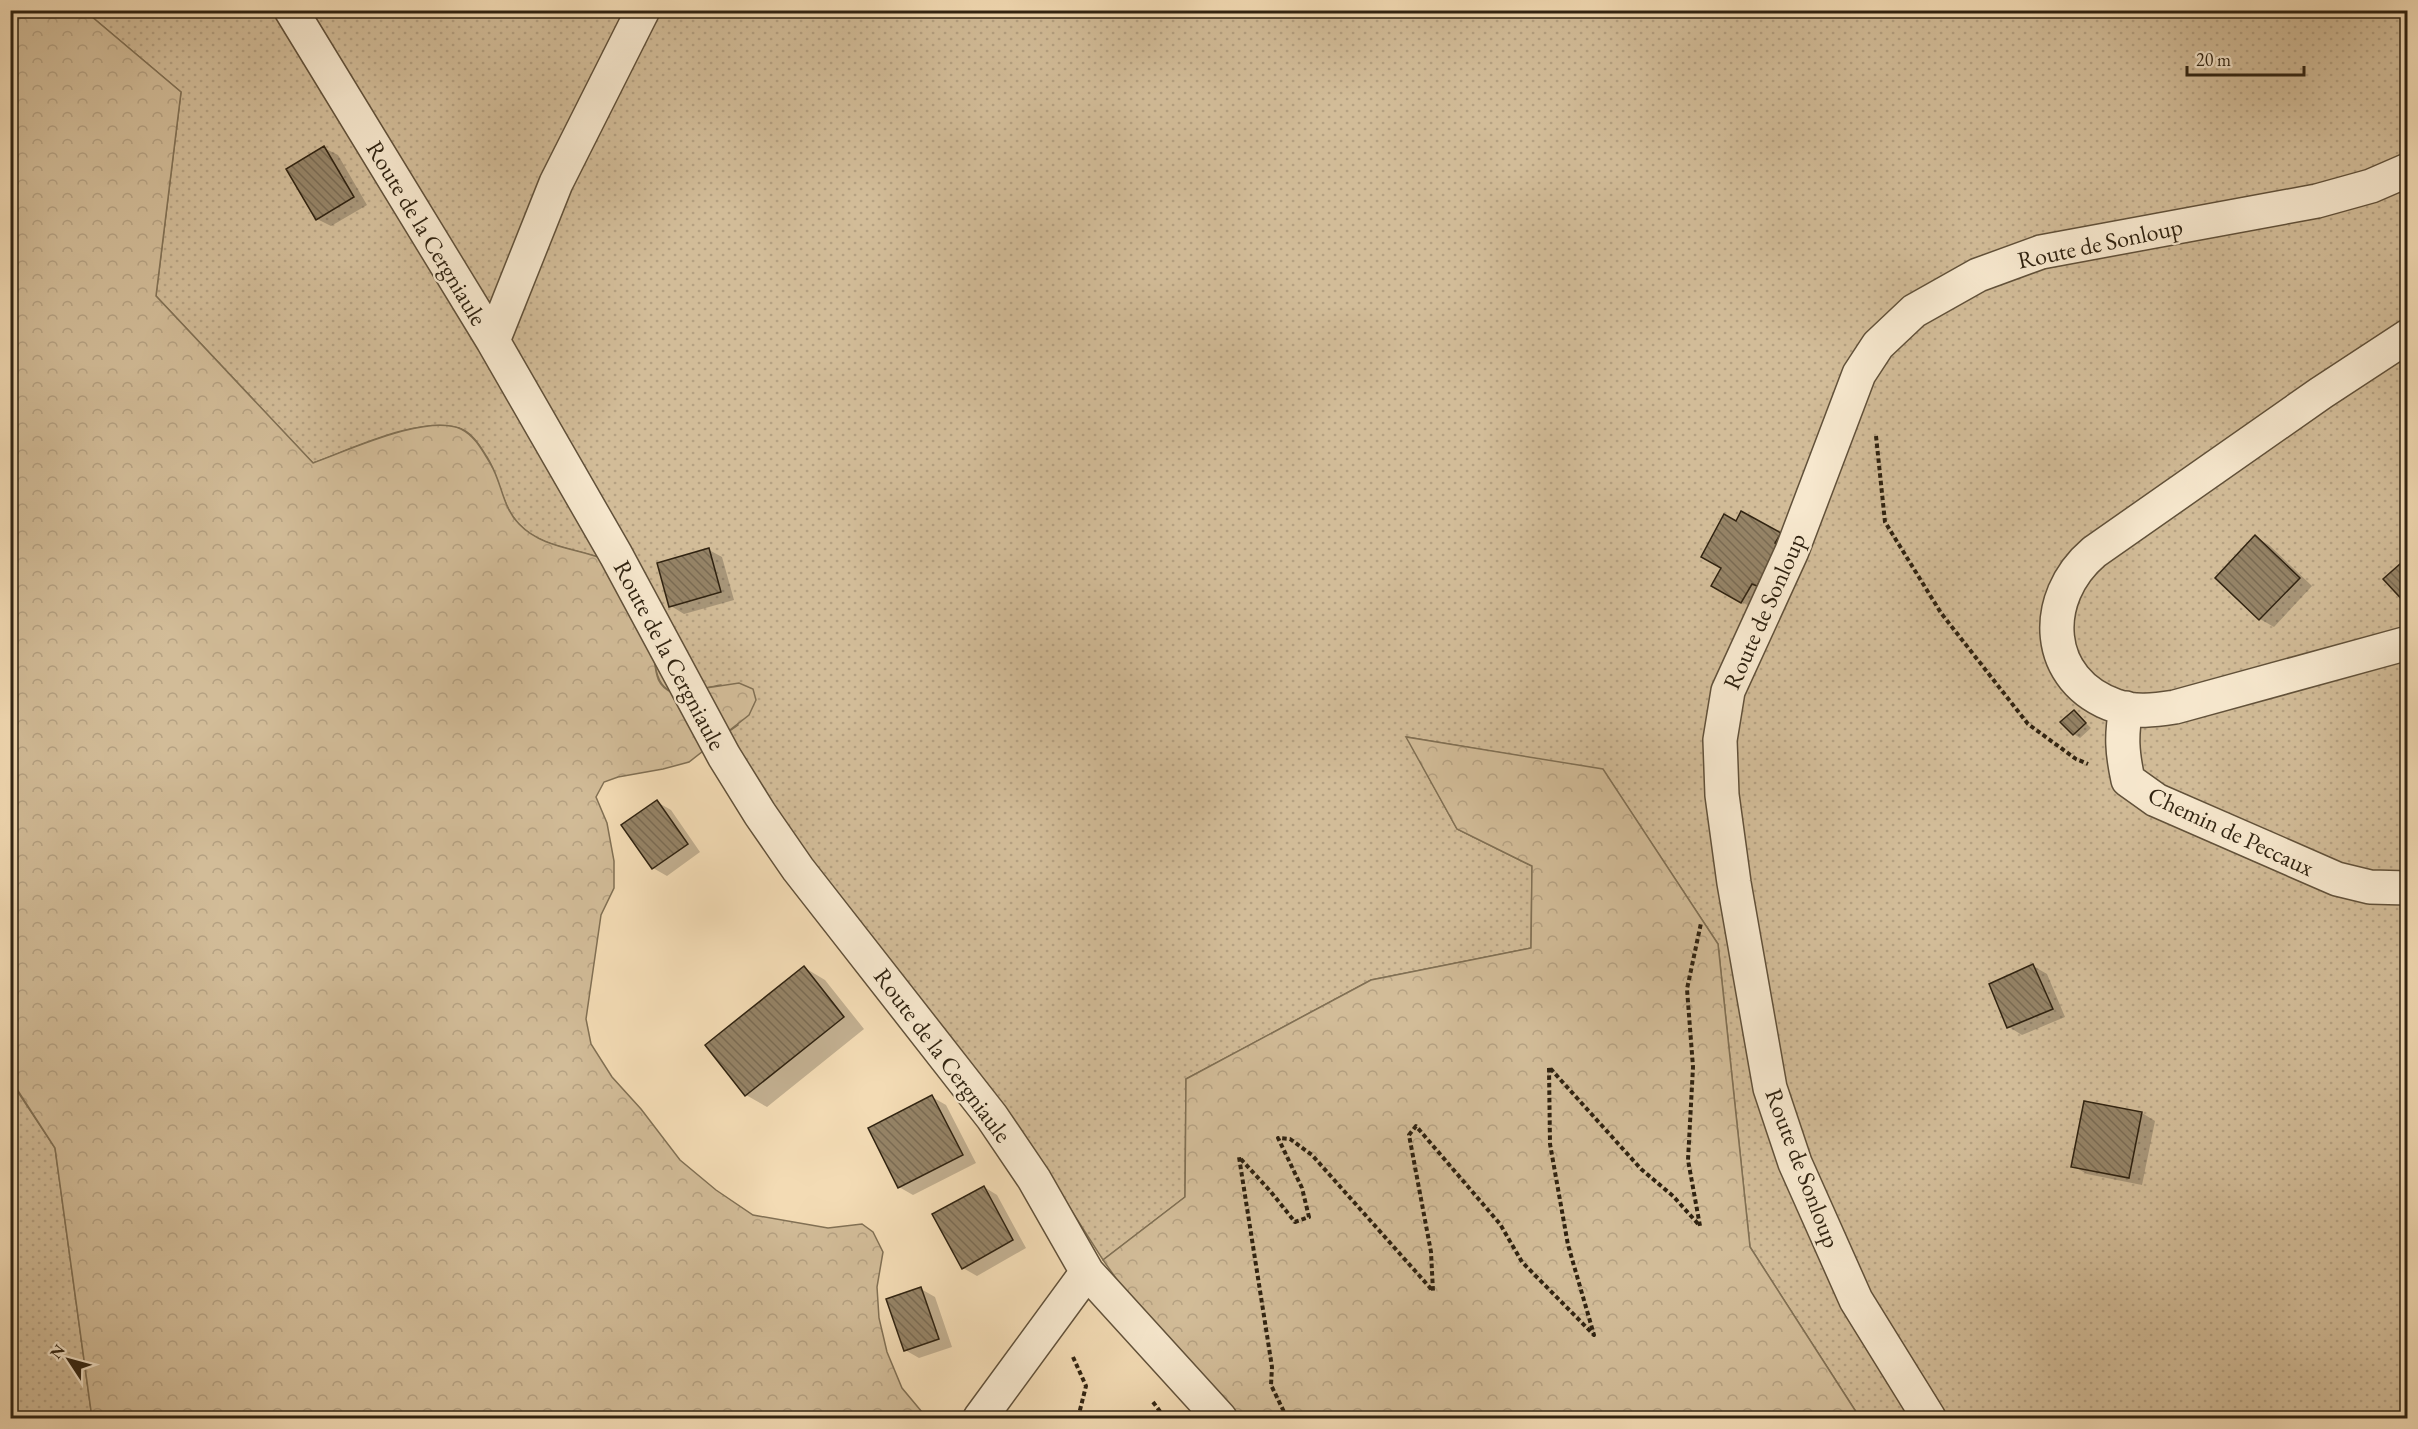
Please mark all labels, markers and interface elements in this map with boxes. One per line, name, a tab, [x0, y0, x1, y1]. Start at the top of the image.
scale bar	[2187, 39, 2304, 77]
text: 20 m	[2196, 48, 2231, 71]
street label: Route de la Cergniaule	[359, 135, 495, 331]
street label: Route de Sonloup	[2015, 210, 2185, 276]
street label: Route de Sonloup	[1716, 528, 1812, 694]
street label: Route de la Cergniaule	[607, 555, 733, 755]
street label: Chemin de Peccaux	[2143, 779, 2320, 883]
street label: Route de la Cergniaule	[867, 962, 1019, 1148]
street label: Route de Sonloup	[1758, 1084, 1848, 1252]
north arrow	[39, 1330, 99, 1390]
text: N	[45, 1340, 70, 1363]

